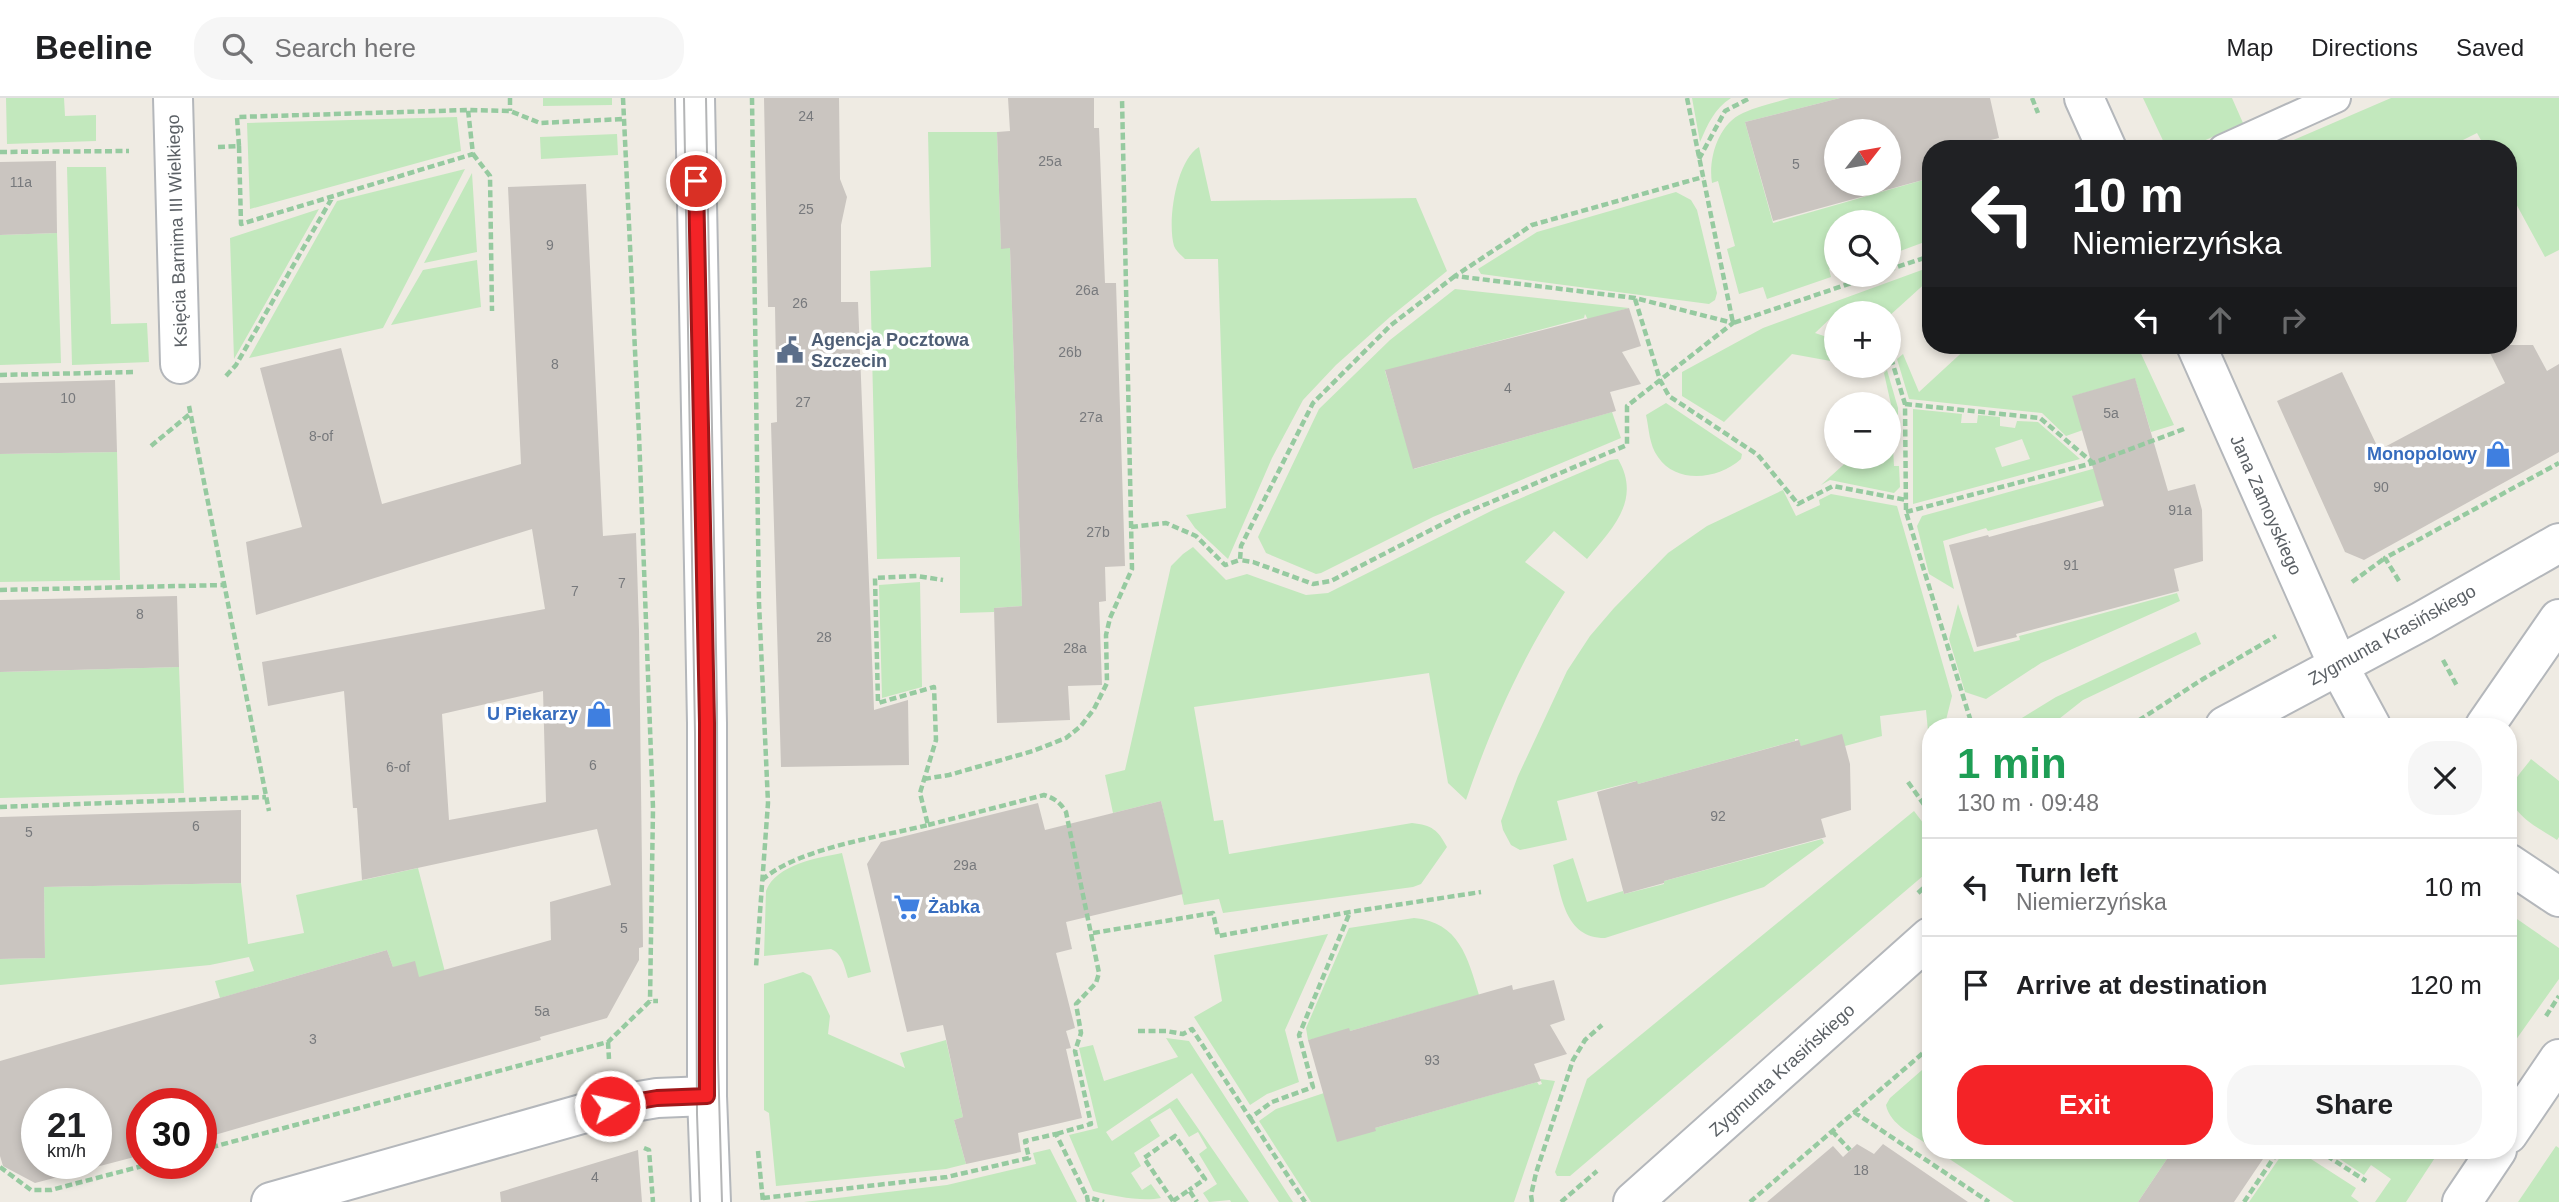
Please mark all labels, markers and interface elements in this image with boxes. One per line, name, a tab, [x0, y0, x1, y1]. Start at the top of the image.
search box	[194, 17, 684, 80]
text: Beeline	[35, 29, 152, 66]
icon: search	[218, 29, 256, 67]
text: Search here	[274, 33, 416, 63]
text: Map	[2227, 34, 2273, 61]
text: Directions	[2311, 34, 2418, 61]
text: Saved	[2456, 34, 2524, 61]
house number: 24	[798, 108, 814, 124]
street label: Księcia Barnima III Wielkiego	[163, 114, 191, 348]
north arrow	[1824, 119, 1900, 196]
map controls	[1824, 119, 1901, 469]
pin	[666, 151, 726, 211]
house number: 25a	[1038, 153, 1062, 169]
house number: 5	[1792, 156, 1800, 172]
icon: arrive	[677, 162, 715, 200]
icon: left	[1957, 168, 2048, 259]
text: 10 m	[2072, 168, 2184, 222]
house number: 11a	[10, 174, 32, 190]
house number: 25	[798, 201, 814, 217]
button: search	[1824, 210, 1901, 287]
text: Niemierzyńska	[2072, 225, 2282, 261]
house number: 9	[546, 237, 554, 253]
house number: 26a	[1075, 282, 1099, 298]
house number: 26	[792, 295, 808, 311]
button: +	[1824, 301, 1901, 378]
icon: left	[2128, 301, 2166, 339]
icon: ahead	[2201, 301, 2239, 339]
icon: right	[2274, 301, 2312, 339]
place label: Agencja Pocztowa Szczecin	[811, 330, 970, 371]
public building icon: Agencja Pocztowa Szczecin	[775, 335, 805, 365]
house number: 26b	[1058, 344, 1082, 360]
house number: 8	[551, 356, 559, 372]
house number: 4	[1504, 380, 1512, 396]
house number: 10	[60, 390, 76, 406]
button: −	[1824, 392, 1901, 469]
house number: 27	[795, 394, 811, 410]
house number: 5a	[2103, 405, 2119, 421]
house number: 27a	[1079, 409, 1103, 425]
house number: 8-of	[309, 428, 333, 444]
street label: Jana Zamoyskiego	[2226, 432, 2306, 578]
shop icon: Monopolowy	[2483, 439, 2513, 469]
place label: Monopolowy	[2367, 444, 2477, 464]
house number: 90	[2373, 479, 2389, 495]
house number: 91a	[2168, 502, 2192, 518]
house number: 27b	[1086, 524, 1110, 540]
house number: 91	[2063, 557, 2079, 573]
house number: 7	[618, 575, 626, 591]
street label: Zygmunta Krasińskiego	[2305, 581, 2479, 689]
house number: 7	[571, 583, 579, 599]
house number: 8	[136, 606, 144, 622]
house number: 28	[816, 629, 832, 645]
house number: 28a	[1063, 640, 1087, 656]
shop icon: U Piekarzy	[584, 699, 614, 729]
place label: U Piekarzy	[487, 704, 578, 724]
text: 1 min	[1957, 740, 2067, 787]
button: close	[2408, 741, 2482, 815]
house number: 6	[589, 757, 597, 773]
house number: 6-of	[386, 759, 410, 775]
text: 130 m · 09:48	[1957, 790, 2099, 816]
house number: 92	[1710, 808, 1726, 824]
house number: 6	[192, 818, 200, 834]
house number: 5	[25, 824, 33, 840]
house number: 29a	[953, 857, 977, 873]
text: Turn left	[2016, 858, 2118, 888]
icon: left	[1957, 868, 1995, 906]
text: 10 m	[2424, 872, 2482, 902]
text: Niemierzyńska	[2016, 889, 2167, 915]
supermarket icon: Żabka	[892, 892, 922, 922]
place label: Żabka	[928, 897, 981, 917]
house number: 5	[620, 920, 628, 936]
icon: arrive	[1957, 966, 1995, 1004]
text: Arrive at destination	[2016, 970, 2267, 1000]
text: 120 m	[2410, 970, 2482, 1000]
street label: Zygmunta Krasińskiego	[1705, 1000, 1859, 1140]
house number: 5a	[534, 1003, 550, 1019]
house number: 3	[309, 1031, 317, 1047]
house number: 93	[1424, 1052, 1440, 1068]
button: Exit	[1957, 1065, 2213, 1145]
button: Share	[2227, 1065, 2482, 1145]
position arrow	[573, 1069, 647, 1143]
speed limit sign: 30	[126, 1088, 217, 1179]
text: 21	[47, 1105, 86, 1144]
text: km/h	[47, 1141, 86, 1161]
house number: 18	[1853, 1162, 1869, 1178]
house number: 4	[591, 1169, 599, 1185]

